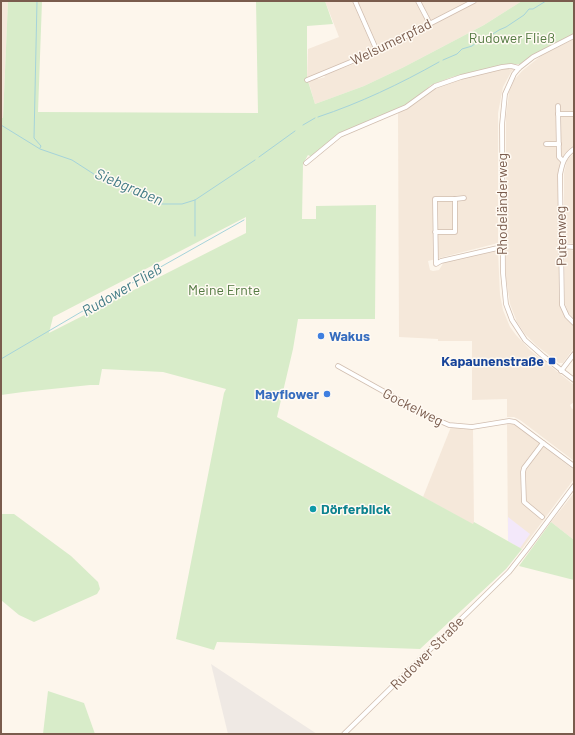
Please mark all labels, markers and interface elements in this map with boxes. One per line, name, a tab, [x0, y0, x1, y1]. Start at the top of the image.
street label: Welsumerpfad	[348, 15, 434, 68]
park label: Rudower Fließ	[469, 29, 555, 46]
street label: Rhodeländerweg	[493, 153, 510, 255]
water label: Siebgraben	[93, 164, 166, 209]
street label: Putenweg	[551, 206, 570, 266]
water label: Rudower Fließ	[78, 259, 165, 319]
park label: Meine Ernte	[188, 281, 260, 298]
place label: Wakus	[329, 327, 370, 344]
marker: Wakus	[316, 331, 326, 341]
place label: Kapaunenstraße	[441, 352, 544, 369]
marker: Kapaunenstraße	[547, 356, 557, 366]
street label: Gockelweg	[380, 384, 446, 429]
place label: Mayflower	[255, 385, 320, 402]
marker: Mayflower	[322, 389, 332, 399]
place label: Dörferblick	[321, 500, 391, 517]
marker: Dörferblick	[308, 504, 318, 514]
street label: Rudower Straße	[386, 612, 467, 693]

